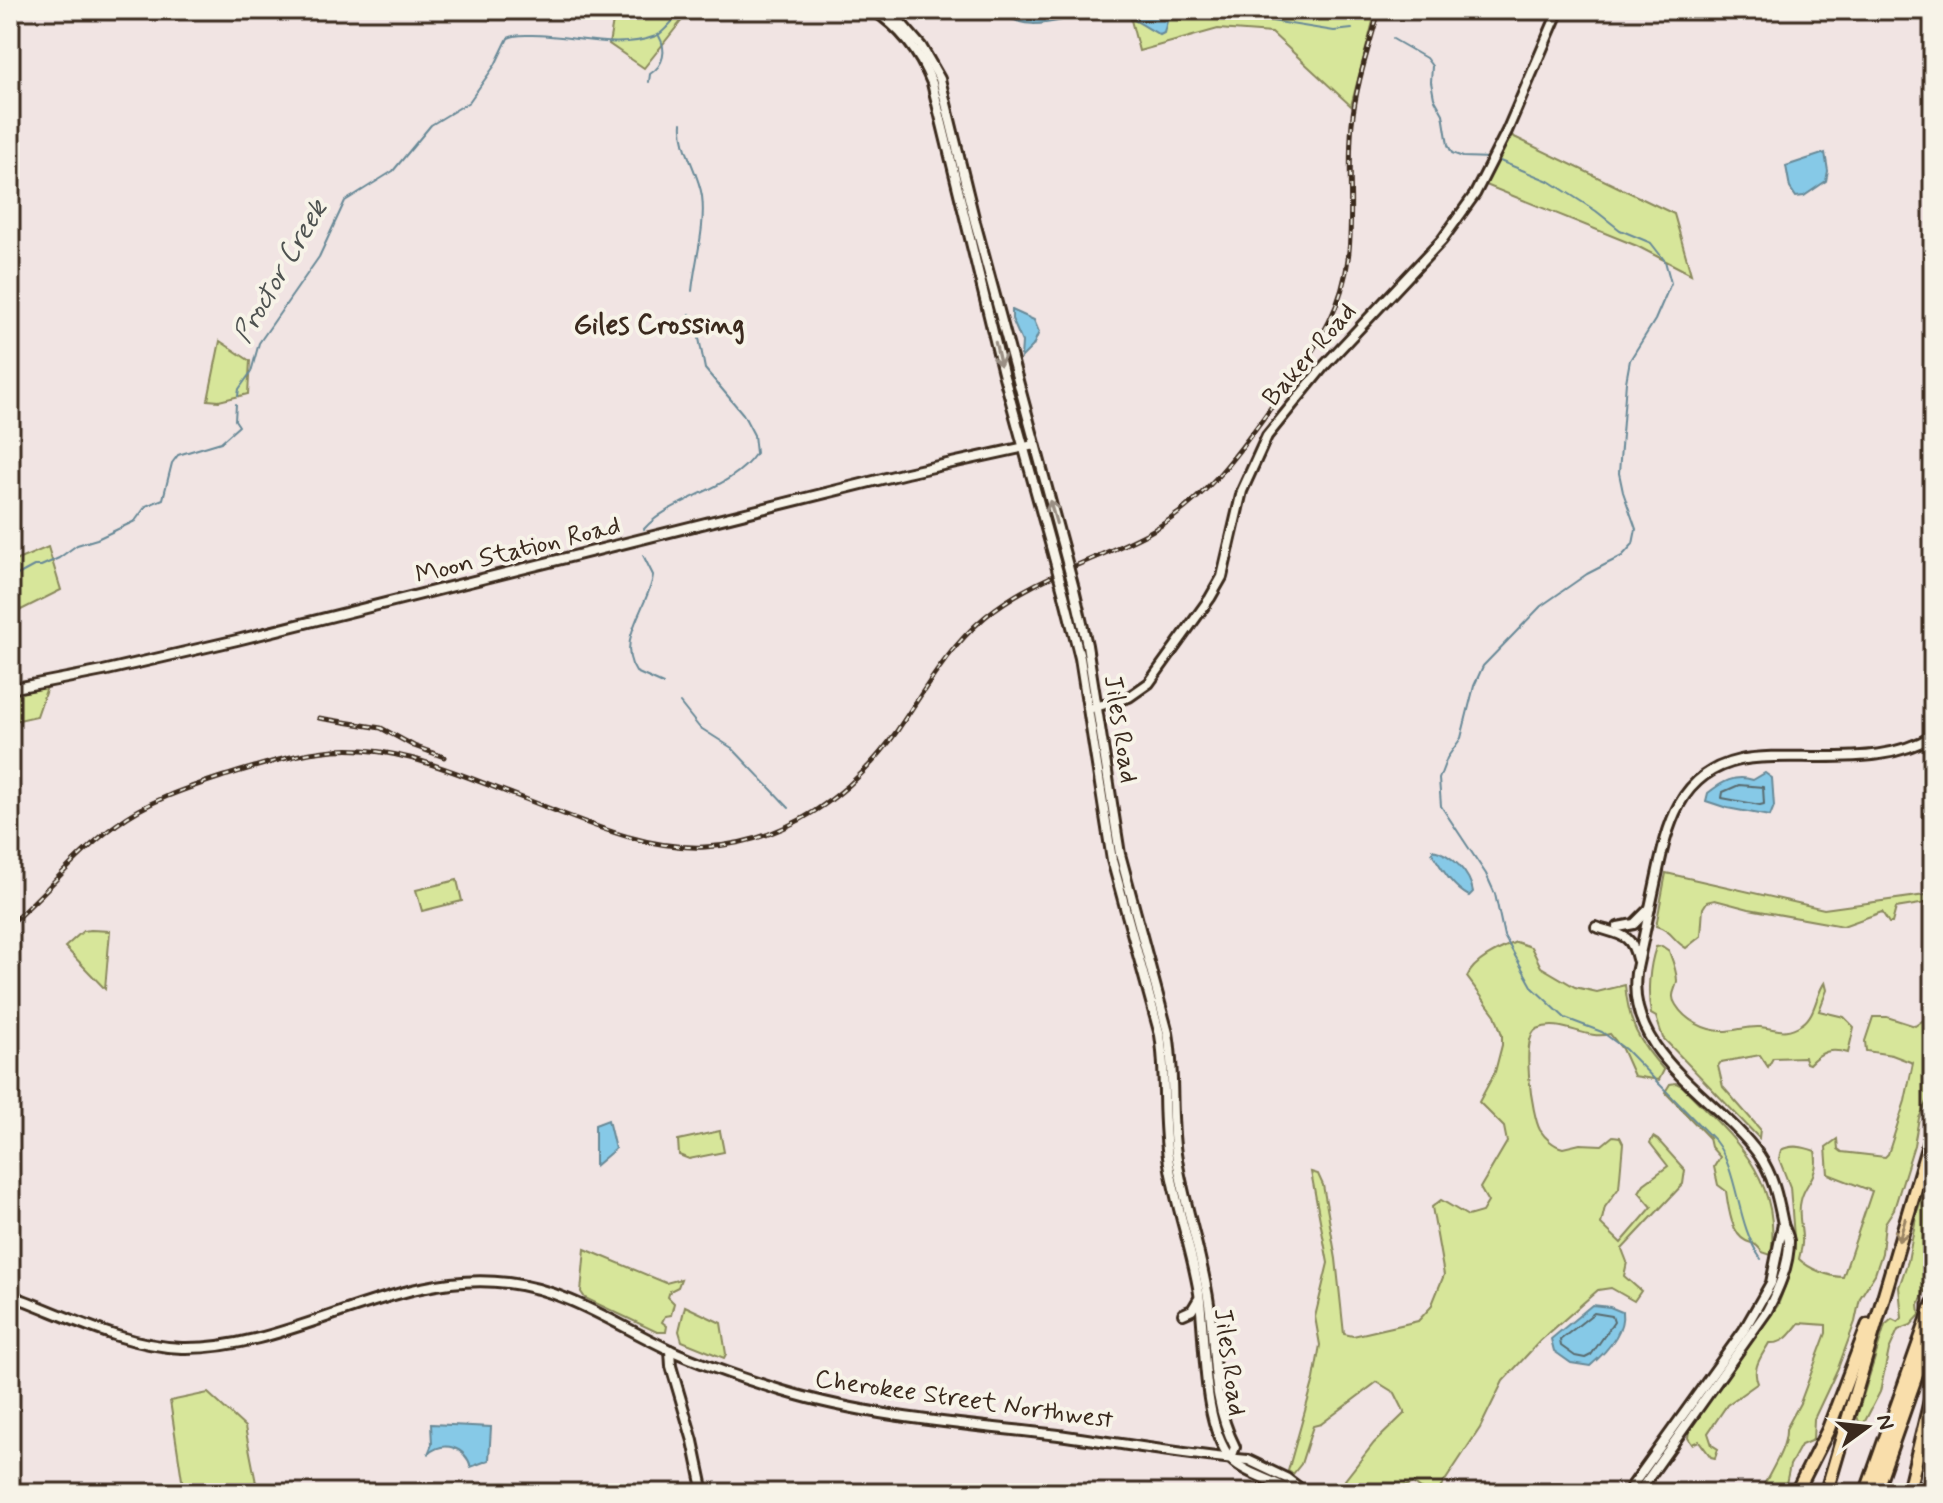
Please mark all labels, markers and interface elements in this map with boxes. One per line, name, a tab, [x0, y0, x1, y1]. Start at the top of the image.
water label: Proctor Creek	[225, 192, 338, 350]
street label: Baker Road	[1256, 296, 1364, 414]
district label: Giles Crossing	[573, 307, 745, 345]
one-way arrow	[992, 341, 1007, 367]
one-way arrow	[1045, 500, 1060, 526]
street label: Moon Station Road	[412, 509, 624, 593]
street label: Jiles Road	[1095, 673, 1145, 785]
one-way arrow	[1894, 1217, 1909, 1243]
street label: Jiles Road	[1205, 1306, 1253, 1418]
street label: Cherokee Street Northwest	[813, 1362, 1115, 1438]
north arrow	[1827, 1387, 1907, 1467]
text: N	[1869, 1412, 1900, 1433]

